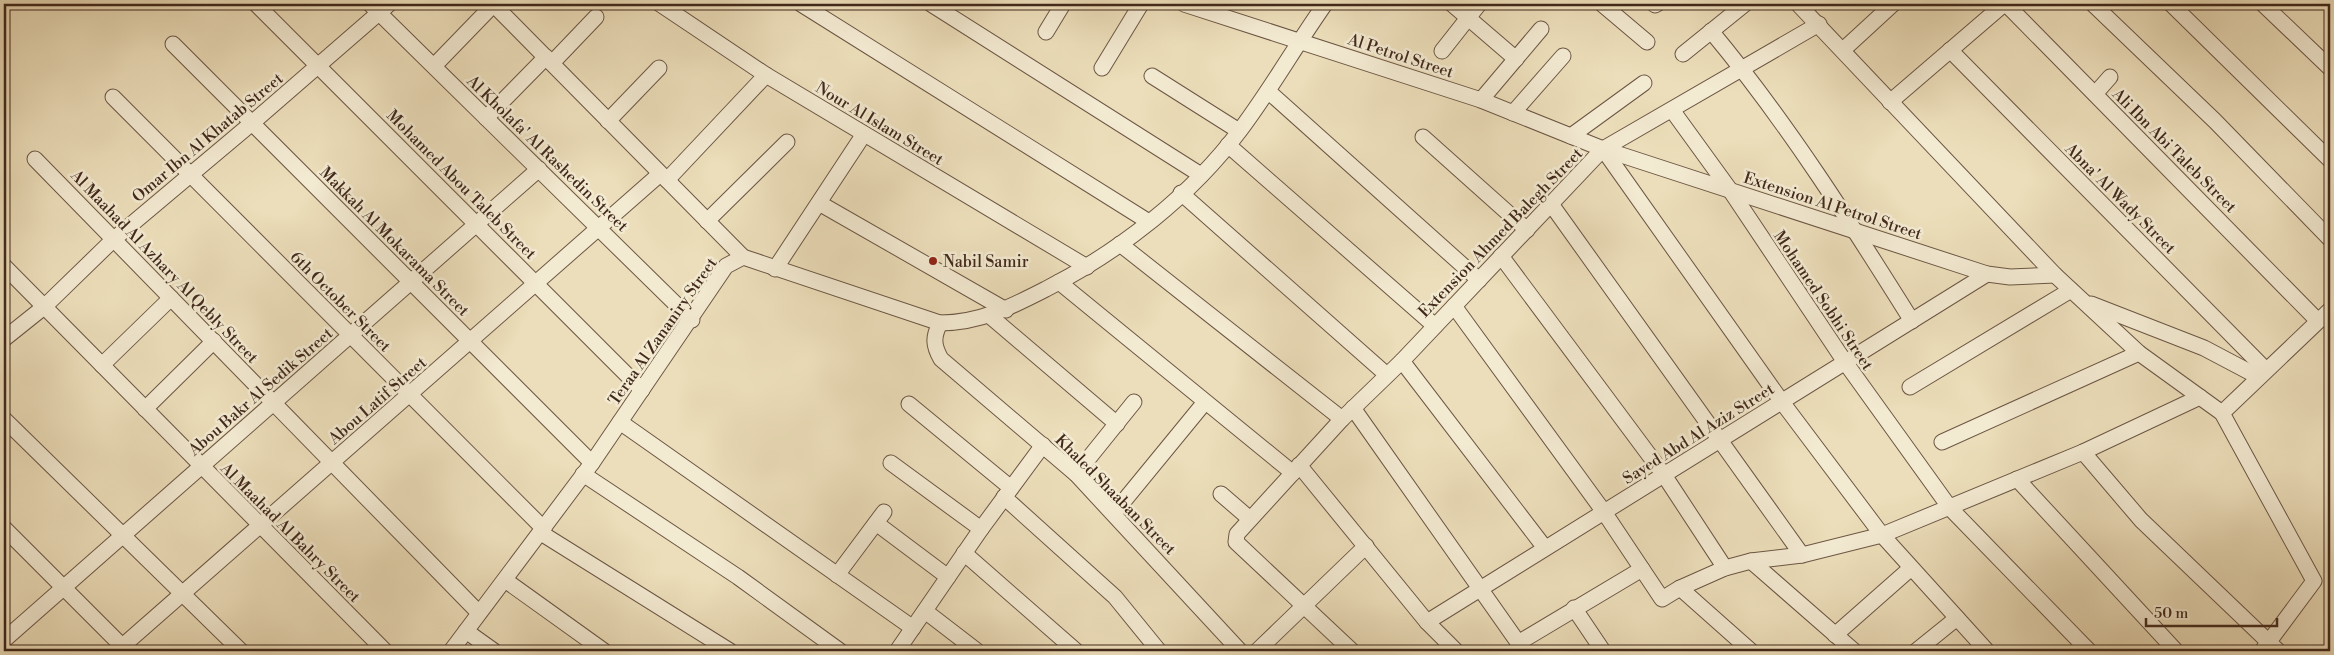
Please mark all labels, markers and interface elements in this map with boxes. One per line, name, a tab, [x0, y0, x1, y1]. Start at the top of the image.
street label: Al Petrol Street	[1344, 29, 1456, 83]
street label: Omar Ibn Al Khatab Street	[128, 68, 287, 207]
street label: Al Kholafa' Al Rashedin Street	[462, 71, 632, 236]
street label: Nour Al Islam Street	[812, 78, 947, 170]
street label: Ali Ibn Abi Taleb Street	[2107, 84, 2241, 217]
street label: Mohamed Abou Taleb Street	[382, 106, 541, 264]
street label: Abna' Al Wady Street	[2060, 138, 2180, 259]
street label: Extension Ahmed Balegh Street	[1414, 143, 1587, 322]
street label: Makkah Al Mokarama Street	[315, 163, 473, 321]
street label: Al Maahad Al Azhary Al Qebly Street	[66, 165, 262, 368]
street label: Extension Al Petrol Street	[1741, 168, 1925, 244]
street label: Mohamed Sobhi Street	[1769, 227, 1878, 374]
street label: 6th October Street	[286, 247, 395, 356]
place label: Nabil Samir	[943, 252, 1029, 272]
street label: Teraa Al Zananiry Street	[604, 253, 722, 409]
marker: Nabil Samir	[927, 255, 939, 267]
street label: Abou Bakr Al Sedik Street	[184, 323, 337, 461]
street label: Abou Latif Street	[324, 353, 431, 449]
street label: Sayed Abd Al Aziz Street	[1619, 379, 1778, 489]
street label: Khaled Shaaban Street	[1051, 430, 1180, 560]
street label: Al Maahad Al Bahry Street	[216, 458, 365, 607]
scale bar	[2146, 595, 2278, 627]
text: 50 m	[2154, 604, 2188, 623]

